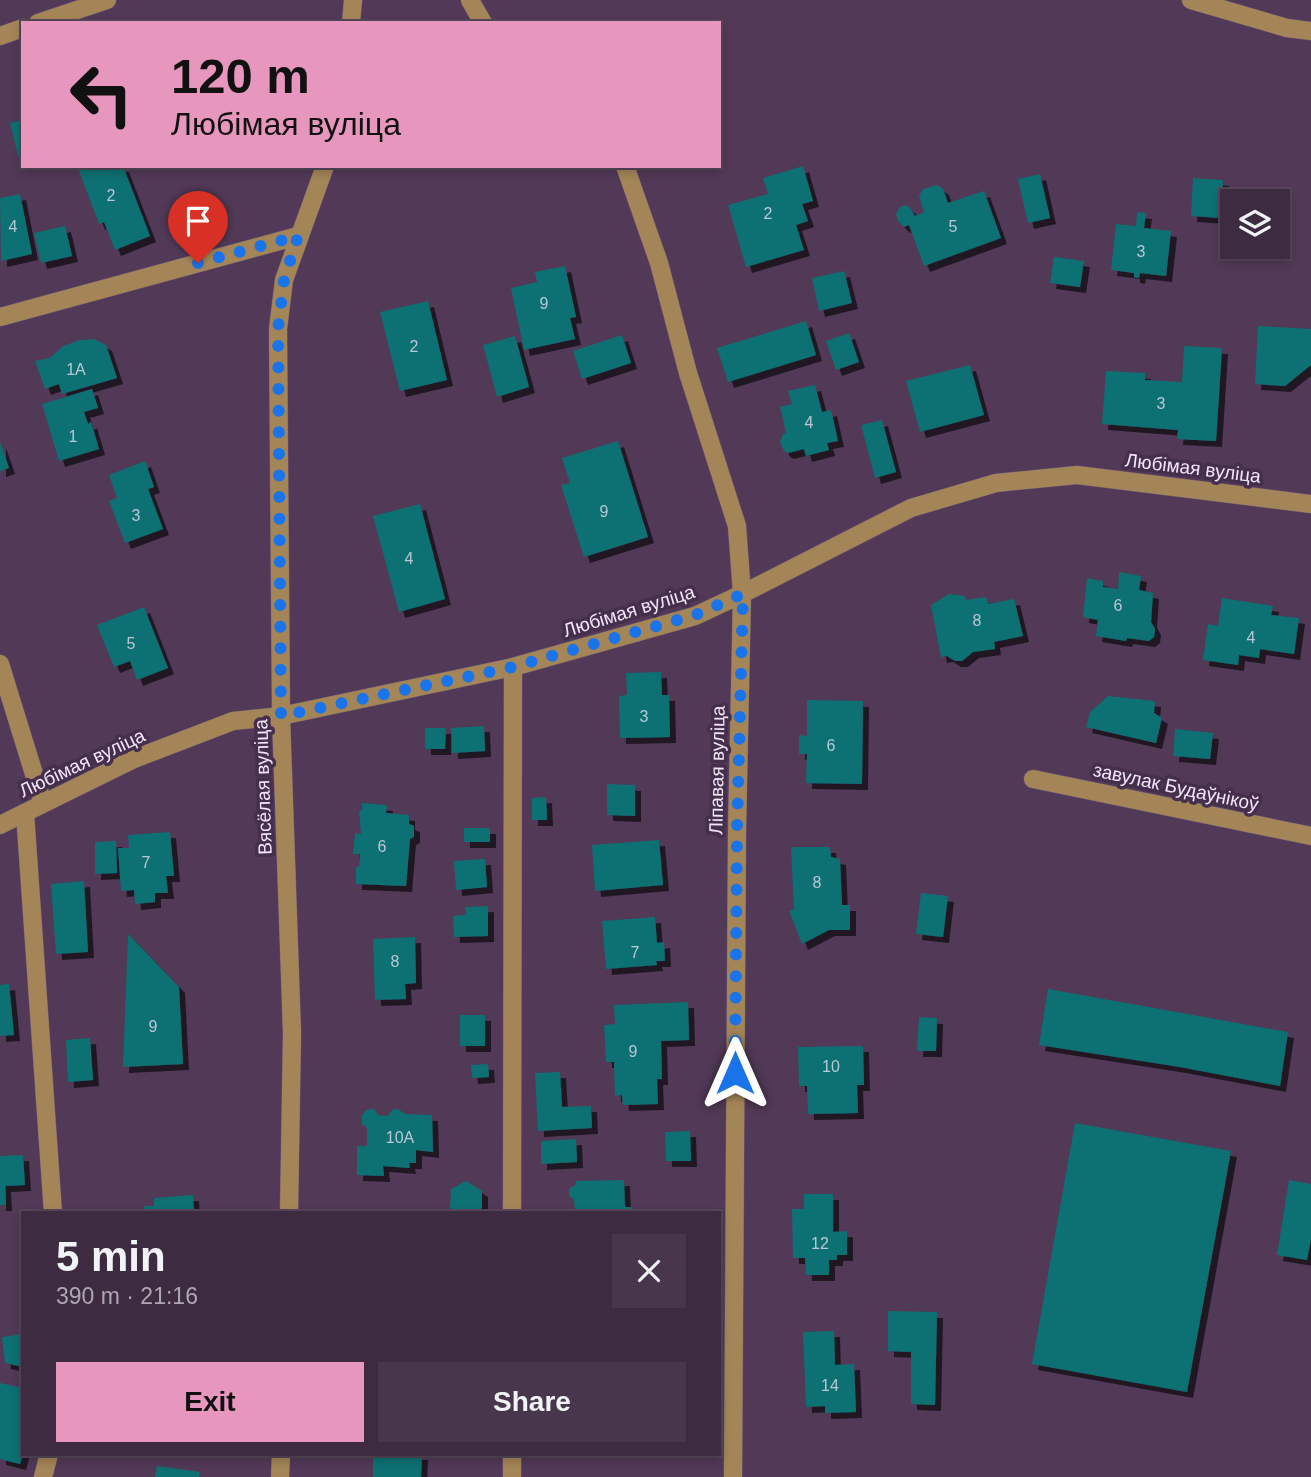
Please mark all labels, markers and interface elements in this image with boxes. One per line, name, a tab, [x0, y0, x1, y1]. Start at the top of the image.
icon: left	[56, 49, 147, 140]
text: 120 m	[171, 49, 310, 103]
text: Любімая вуліца	[171, 106, 401, 142]
house number: 2	[107, 187, 116, 204]
map controls	[1220, 189, 1290, 259]
button: layers	[1220, 189, 1290, 259]
pin	[168, 191, 228, 263]
icon: arrive	[179, 202, 217, 240]
house number: 2	[764, 205, 773, 222]
house number: 4	[9, 218, 18, 235]
house number: 5	[949, 218, 958, 235]
house number: 3	[1137, 243, 1146, 260]
house number: 9	[540, 295, 549, 312]
house number: 2	[410, 338, 419, 355]
house number: 1А	[66, 361, 86, 378]
house number: 3	[1157, 395, 1166, 412]
house number: 4	[805, 414, 814, 431]
house number: 1	[69, 428, 78, 445]
street label: Любімая вуліца	[1124, 449, 1262, 487]
house number: 9	[600, 503, 609, 520]
house number: 3	[132, 507, 141, 524]
house number: 4	[405, 550, 414, 567]
street label: Любімая вуліца	[561, 581, 698, 641]
house number: 6	[1114, 597, 1123, 614]
house number: 8	[973, 612, 982, 629]
house number: 4	[1247, 629, 1256, 646]
house number: 5	[127, 635, 136, 652]
street label: Ліпавая вуліца	[705, 705, 729, 835]
house number: 3	[640, 708, 649, 725]
street label: Вясёлая вуліца	[250, 718, 276, 855]
street label: Любімая вуліца	[16, 724, 149, 801]
house number: 6	[827, 737, 836, 754]
street label: завулак Будаўнікоў	[1091, 759, 1261, 815]
house number: 6	[378, 838, 387, 855]
house number: 7	[142, 854, 151, 871]
house number: 8	[813, 874, 822, 891]
house number: 7	[631, 944, 640, 961]
house number: 8	[391, 953, 400, 970]
house number: 9	[149, 1018, 158, 1035]
position arrow	[698, 1036, 772, 1110]
house number: 9	[629, 1043, 638, 1060]
house number: 10	[822, 1058, 840, 1075]
house number: 10А	[386, 1129, 415, 1146]
text: 5 min	[56, 1233, 166, 1280]
button: close	[612, 1234, 686, 1308]
house number: 12	[811, 1235, 829, 1252]
text: 390 m · 21:16	[56, 1283, 198, 1309]
button: Exit	[56, 1362, 364, 1442]
button: Share	[378, 1362, 686, 1442]
house number: 14	[821, 1377, 839, 1394]

